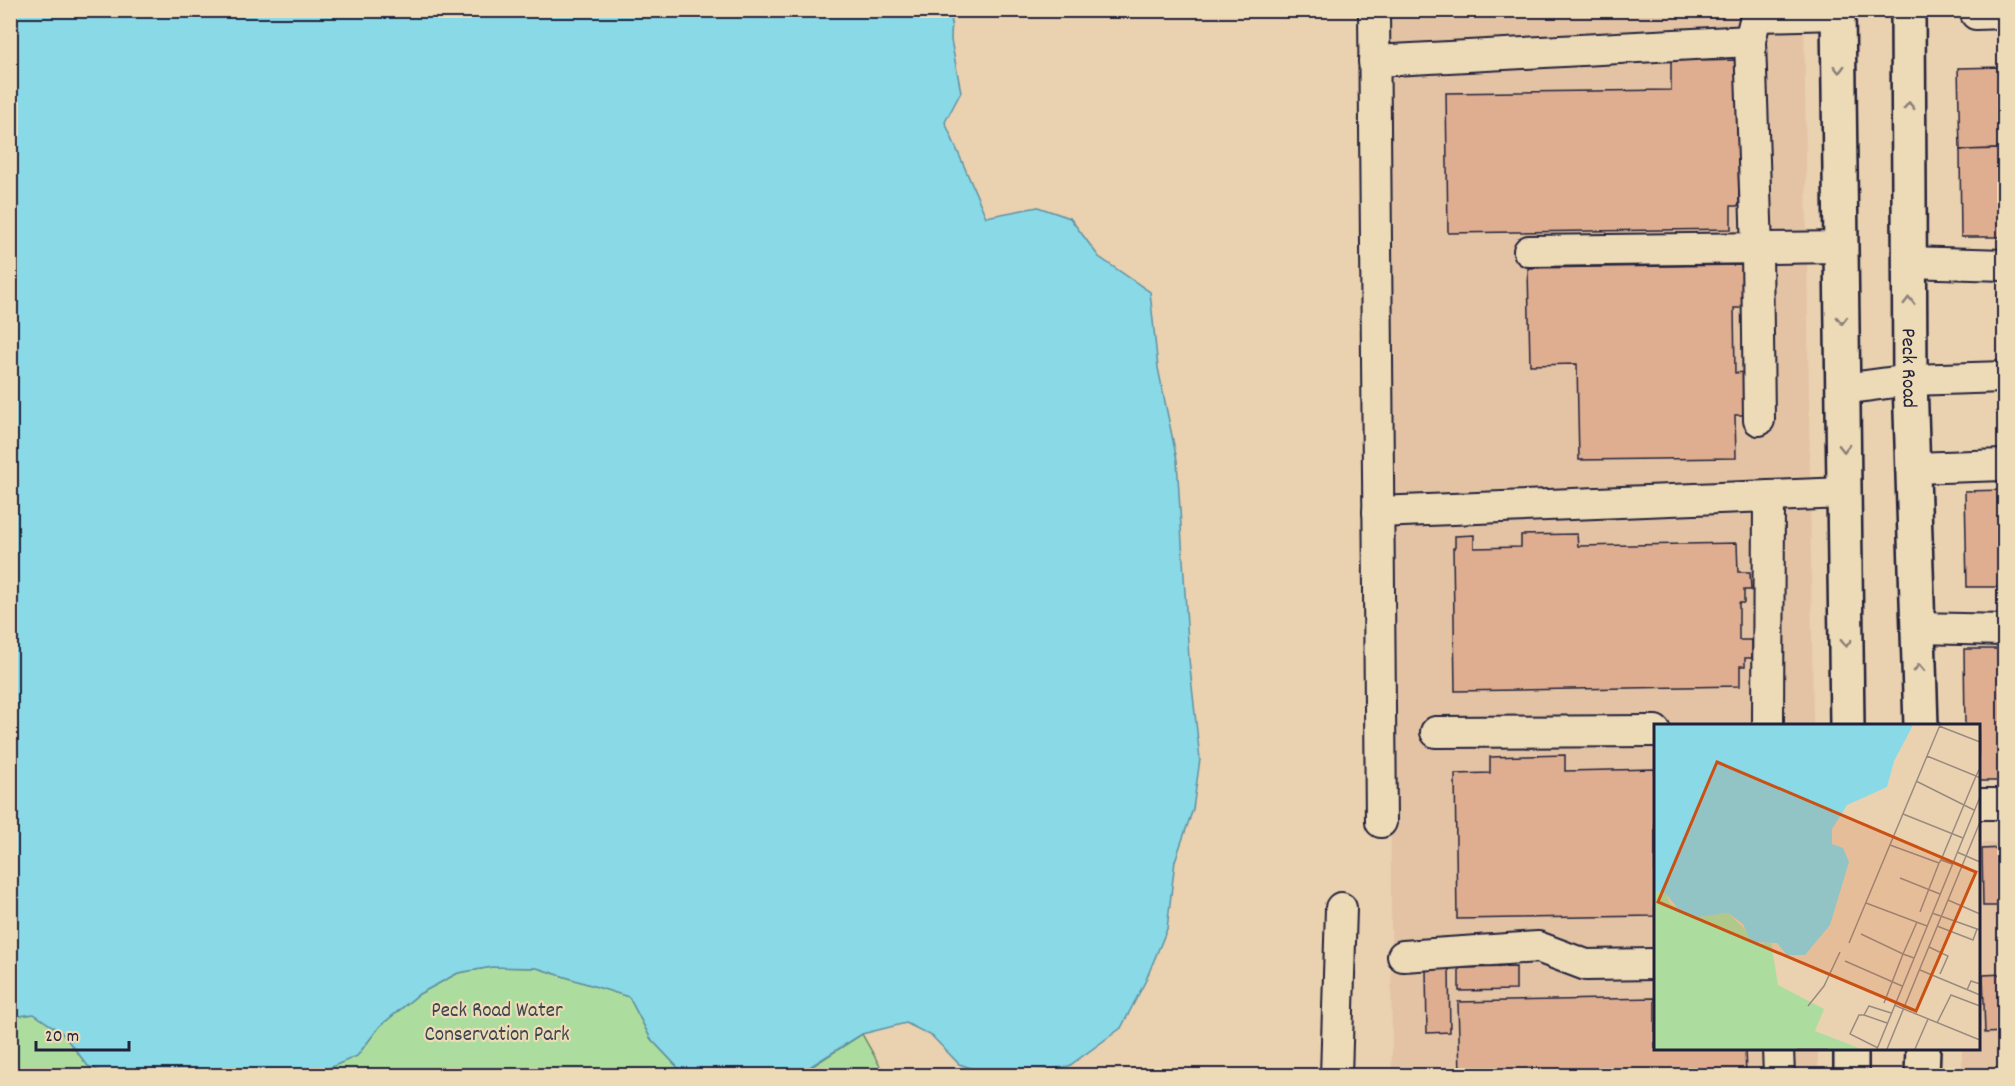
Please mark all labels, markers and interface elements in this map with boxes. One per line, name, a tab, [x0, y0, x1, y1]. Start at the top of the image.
one-way arrow	[1833, 64, 1845, 73]
one-way arrow	[1903, 101, 1915, 110]
one-way arrow	[1903, 296, 1916, 305]
one-way arrow	[1836, 316, 1849, 325]
street label: Peck Road	[1892, 328, 1923, 409]
one-way arrow	[1838, 443, 1850, 452]
one-way arrow	[1840, 638, 1852, 647]
one-way arrow	[1913, 663, 1925, 672]
inset map	[1654, 724, 1979, 1050]
park label: Peck Road Water Conservation Park	[424, 997, 570, 1051]
scale bar	[36, 1014, 129, 1052]
text: 20 m	[45, 1025, 79, 1050]

